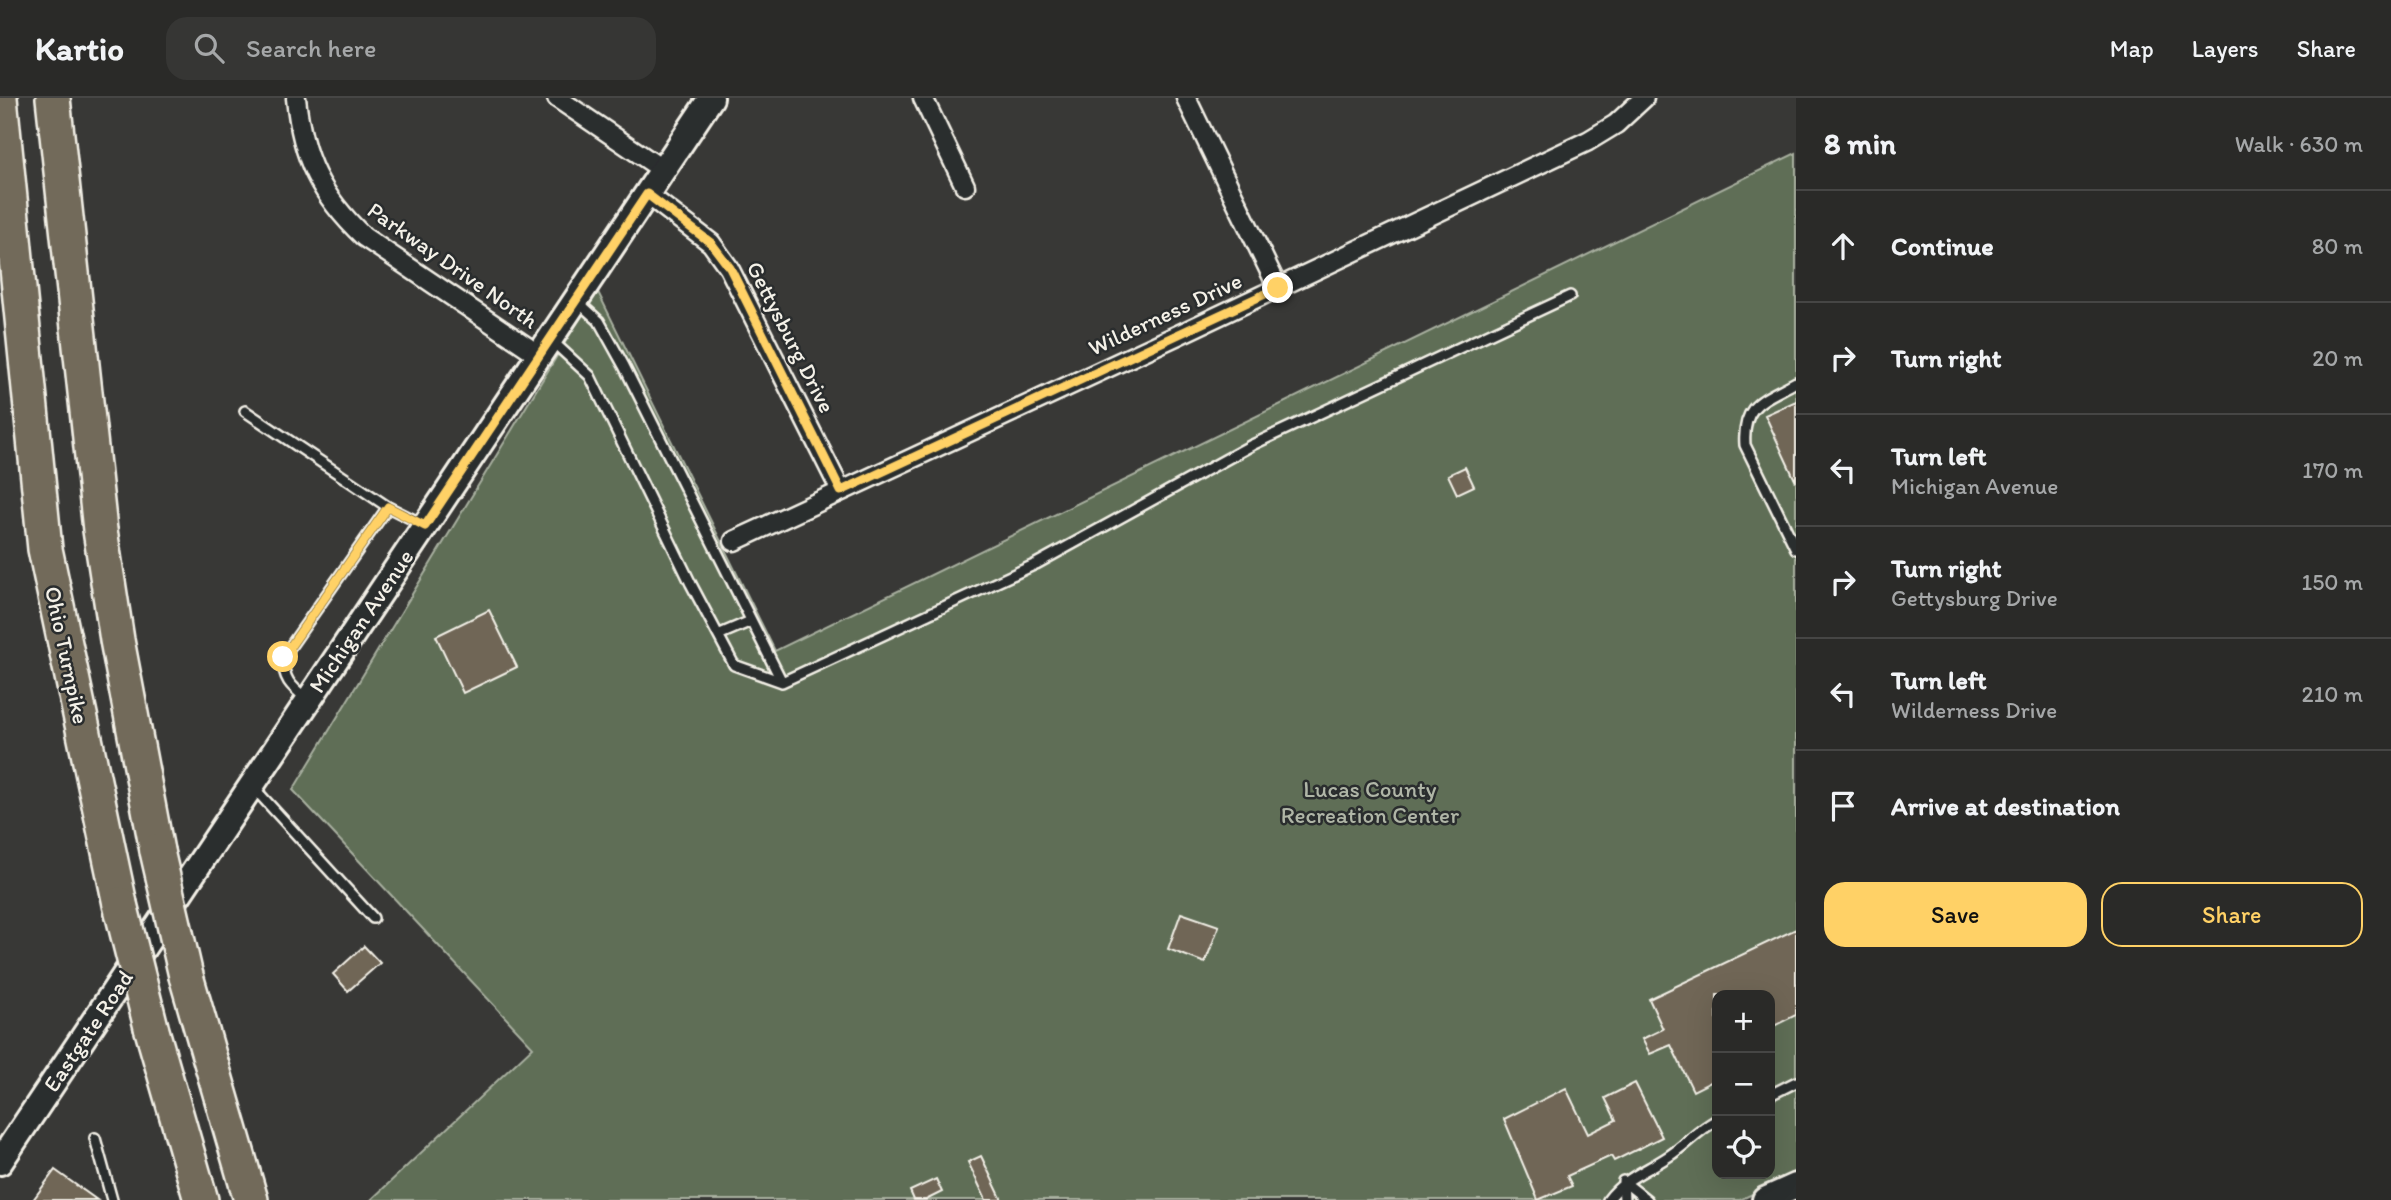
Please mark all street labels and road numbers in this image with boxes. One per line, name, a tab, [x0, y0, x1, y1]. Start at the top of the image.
street label: Parkway Drive North	[362, 196, 544, 334]
street label: Gettysburg Drive	[741, 256, 841, 418]
street label: Wilderness Drive	[1084, 266, 1246, 362]
street label: Michigan Avenue	[303, 544, 419, 698]
street label: Ohio Turnpike	[39, 584, 95, 726]
street label: Eastgate Road	[37, 965, 139, 1097]

